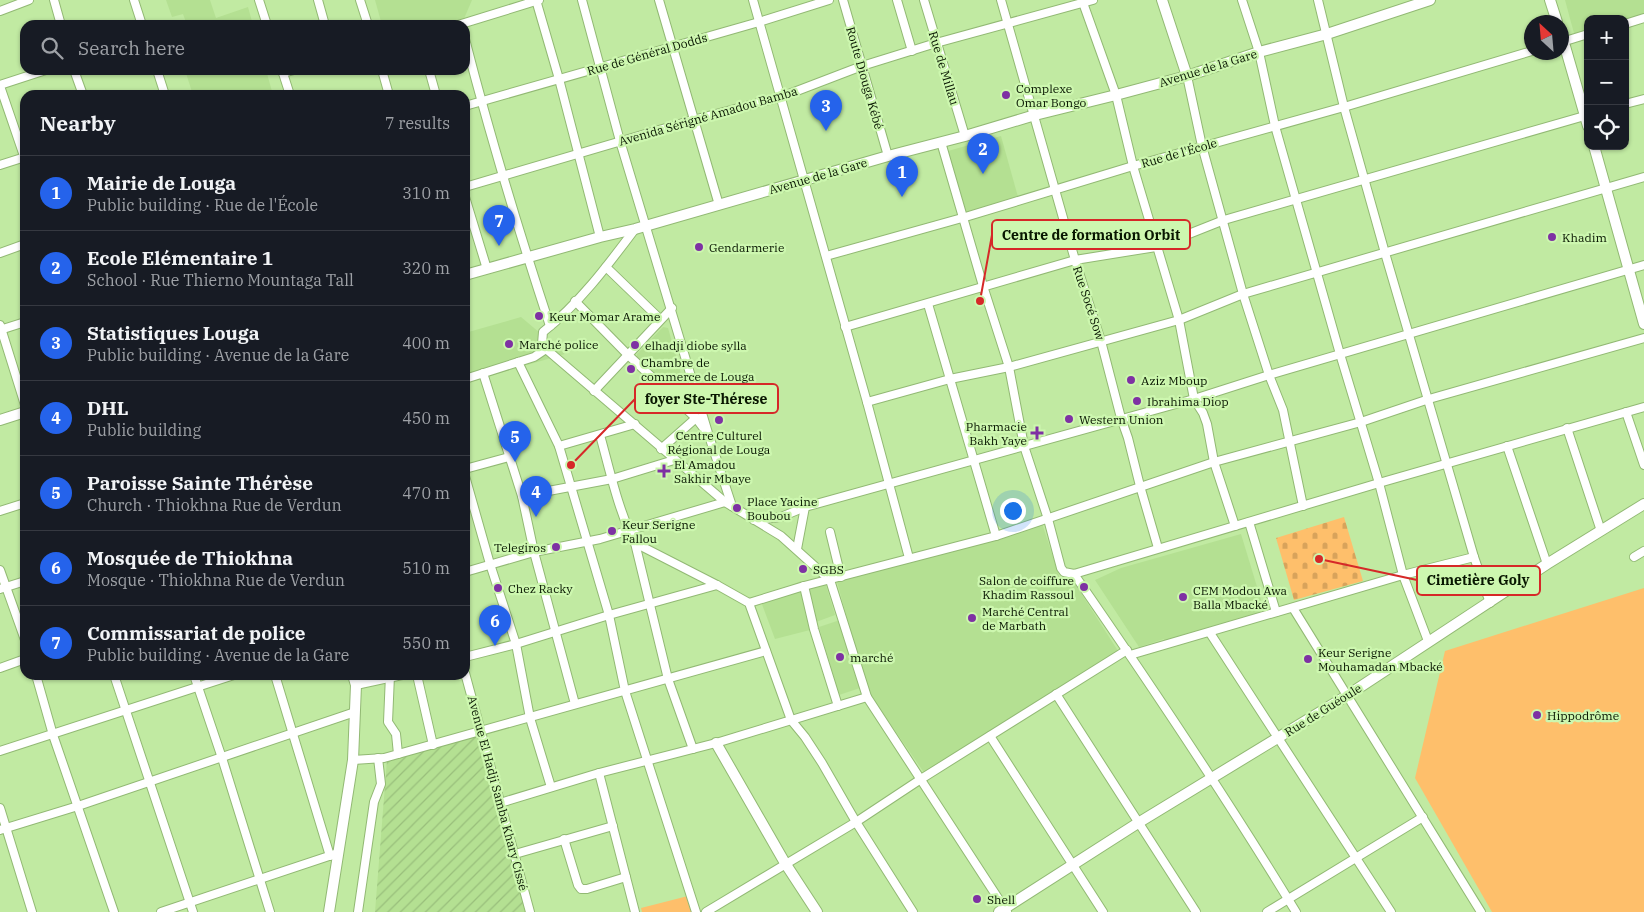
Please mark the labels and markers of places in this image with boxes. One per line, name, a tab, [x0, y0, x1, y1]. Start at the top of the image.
place label: Complexe Omar Bongo	[1016, 81, 1087, 110]
marker: Complexe Omar Bongo	[1000, 89, 1012, 101]
pin: 3	[810, 90, 842, 131]
pin: 2	[967, 133, 999, 174]
pin: 1	[886, 156, 918, 197]
pin: 7	[483, 205, 515, 246]
callout: Centre de formation Orbit	[992, 220, 1190, 249]
place label: Khadim	[1562, 230, 1608, 245]
marker: Khadim	[1546, 231, 1558, 243]
place label: Gendarmerie	[709, 240, 784, 255]
marker: Gendarmerie	[693, 241, 705, 253]
place label: Keur Momar Arame	[549, 309, 660, 324]
marker: Keur Momar Arame	[533, 310, 545, 322]
place label: Marché police	[519, 337, 598, 352]
marker: Marché police	[503, 338, 515, 350]
place label: elhadji diobe sylla	[645, 338, 747, 353]
marker: elhadji diobe sylla	[629, 339, 641, 351]
place label: Chambre de commerce de Louga	[641, 355, 755, 384]
marker: Chambre de commerce de Louga	[625, 363, 637, 375]
place label: Aziz Mboup	[1141, 373, 1207, 388]
marker: Aziz Mboup	[1125, 374, 1137, 386]
callout: foyer Ste-Thérese	[635, 384, 778, 413]
place label: Ibrahima Diop	[1147, 394, 1229, 409]
marker: Ibrahima Diop	[1131, 395, 1143, 407]
place label: Western Union	[1079, 412, 1164, 427]
marker: Western Union	[1063, 413, 1075, 425]
marker: Centre Culturel Régional de Louga	[713, 414, 725, 426]
place label: Pharmacie Bakh Yaye	[966, 419, 1027, 448]
pin: 5	[499, 421, 531, 462]
marker: Pharmacie Bakh Yaye	[1031, 427, 1043, 439]
place label: Centre Culturel Régional de Louga	[668, 428, 771, 457]
place label: El Amadou Sakhir Mbaye	[674, 457, 751, 486]
marker: El Amadou Sakhir Mbaye	[658, 465, 670, 477]
pin: 4	[520, 476, 552, 517]
place label: Place Yacine Boubou	[747, 494, 817, 523]
marker: Place Yacine Boubou	[731, 502, 743, 514]
place label: Keur Serigne Fallou	[622, 517, 695, 546]
marker: Keur Serigne Fallou	[606, 525, 618, 537]
place label: Telegiros	[494, 540, 546, 555]
marker: Telegiros	[550, 541, 562, 553]
place label: SGBS	[813, 562, 844, 577]
marker: SGBS	[797, 563, 809, 575]
callout: Cimetière Goly	[1417, 566, 1540, 595]
place label: Salon de coiffure Khadim Rassoul	[979, 573, 1074, 602]
place label: Chez Racky	[508, 581, 573, 596]
marker: Salon de coiffure Khadim Rassoul	[1078, 581, 1090, 593]
marker: Chez Racky	[492, 582, 504, 594]
place label: CEM Modou Awa Balla Mbacké	[1193, 583, 1288, 612]
marker: CEM Modou Awa Balla Mbacké	[1177, 591, 1189, 603]
place label: Marché Central de Marbath	[982, 604, 1069, 633]
pin: 6	[479, 605, 511, 646]
marker: Marché Central de Marbath	[966, 612, 978, 624]
place label: Keur Serigne Mouhamadan Mbacké	[1318, 645, 1443, 674]
place label: marché	[850, 650, 893, 665]
marker: marché	[834, 651, 846, 663]
marker: Keur Serigne Mouhamadan Mbacké	[1302, 653, 1314, 665]
place label: Hippodrôme	[1547, 708, 1619, 723]
marker: Hippodrôme	[1531, 709, 1543, 721]
place label: Shell	[987, 892, 1016, 907]
marker: Shell	[971, 893, 983, 905]

